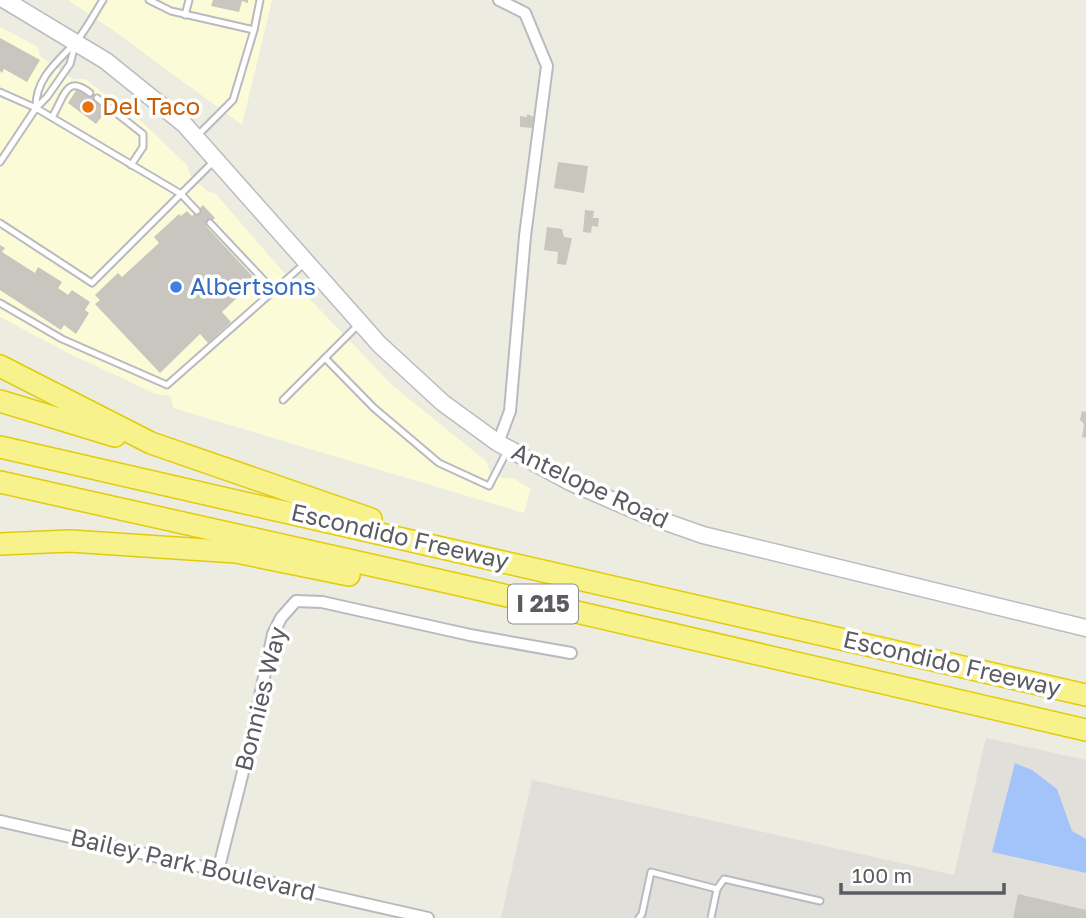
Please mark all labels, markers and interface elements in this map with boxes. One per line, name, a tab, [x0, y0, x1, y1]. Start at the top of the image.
place label: Del Taco	[102, 91, 200, 120]
marker: Del Taco	[80, 99, 96, 115]
place label: Albertsons	[190, 271, 316, 300]
marker: Albertsons	[168, 279, 184, 295]
street label: Antelope Road	[508, 436, 674, 534]
street label: Escondido Freeway	[289, 496, 512, 575]
road number: I 215	[508, 584, 578, 624]
street label: Bonnies Way	[228, 623, 291, 774]
street label: Escondido Freeway	[841, 623, 1064, 702]
street label: Bailey Park Boulevard	[68, 821, 319, 906]
scale bar	[841, 852, 1004, 896]
text: 100 m	[852, 862, 912, 888]

